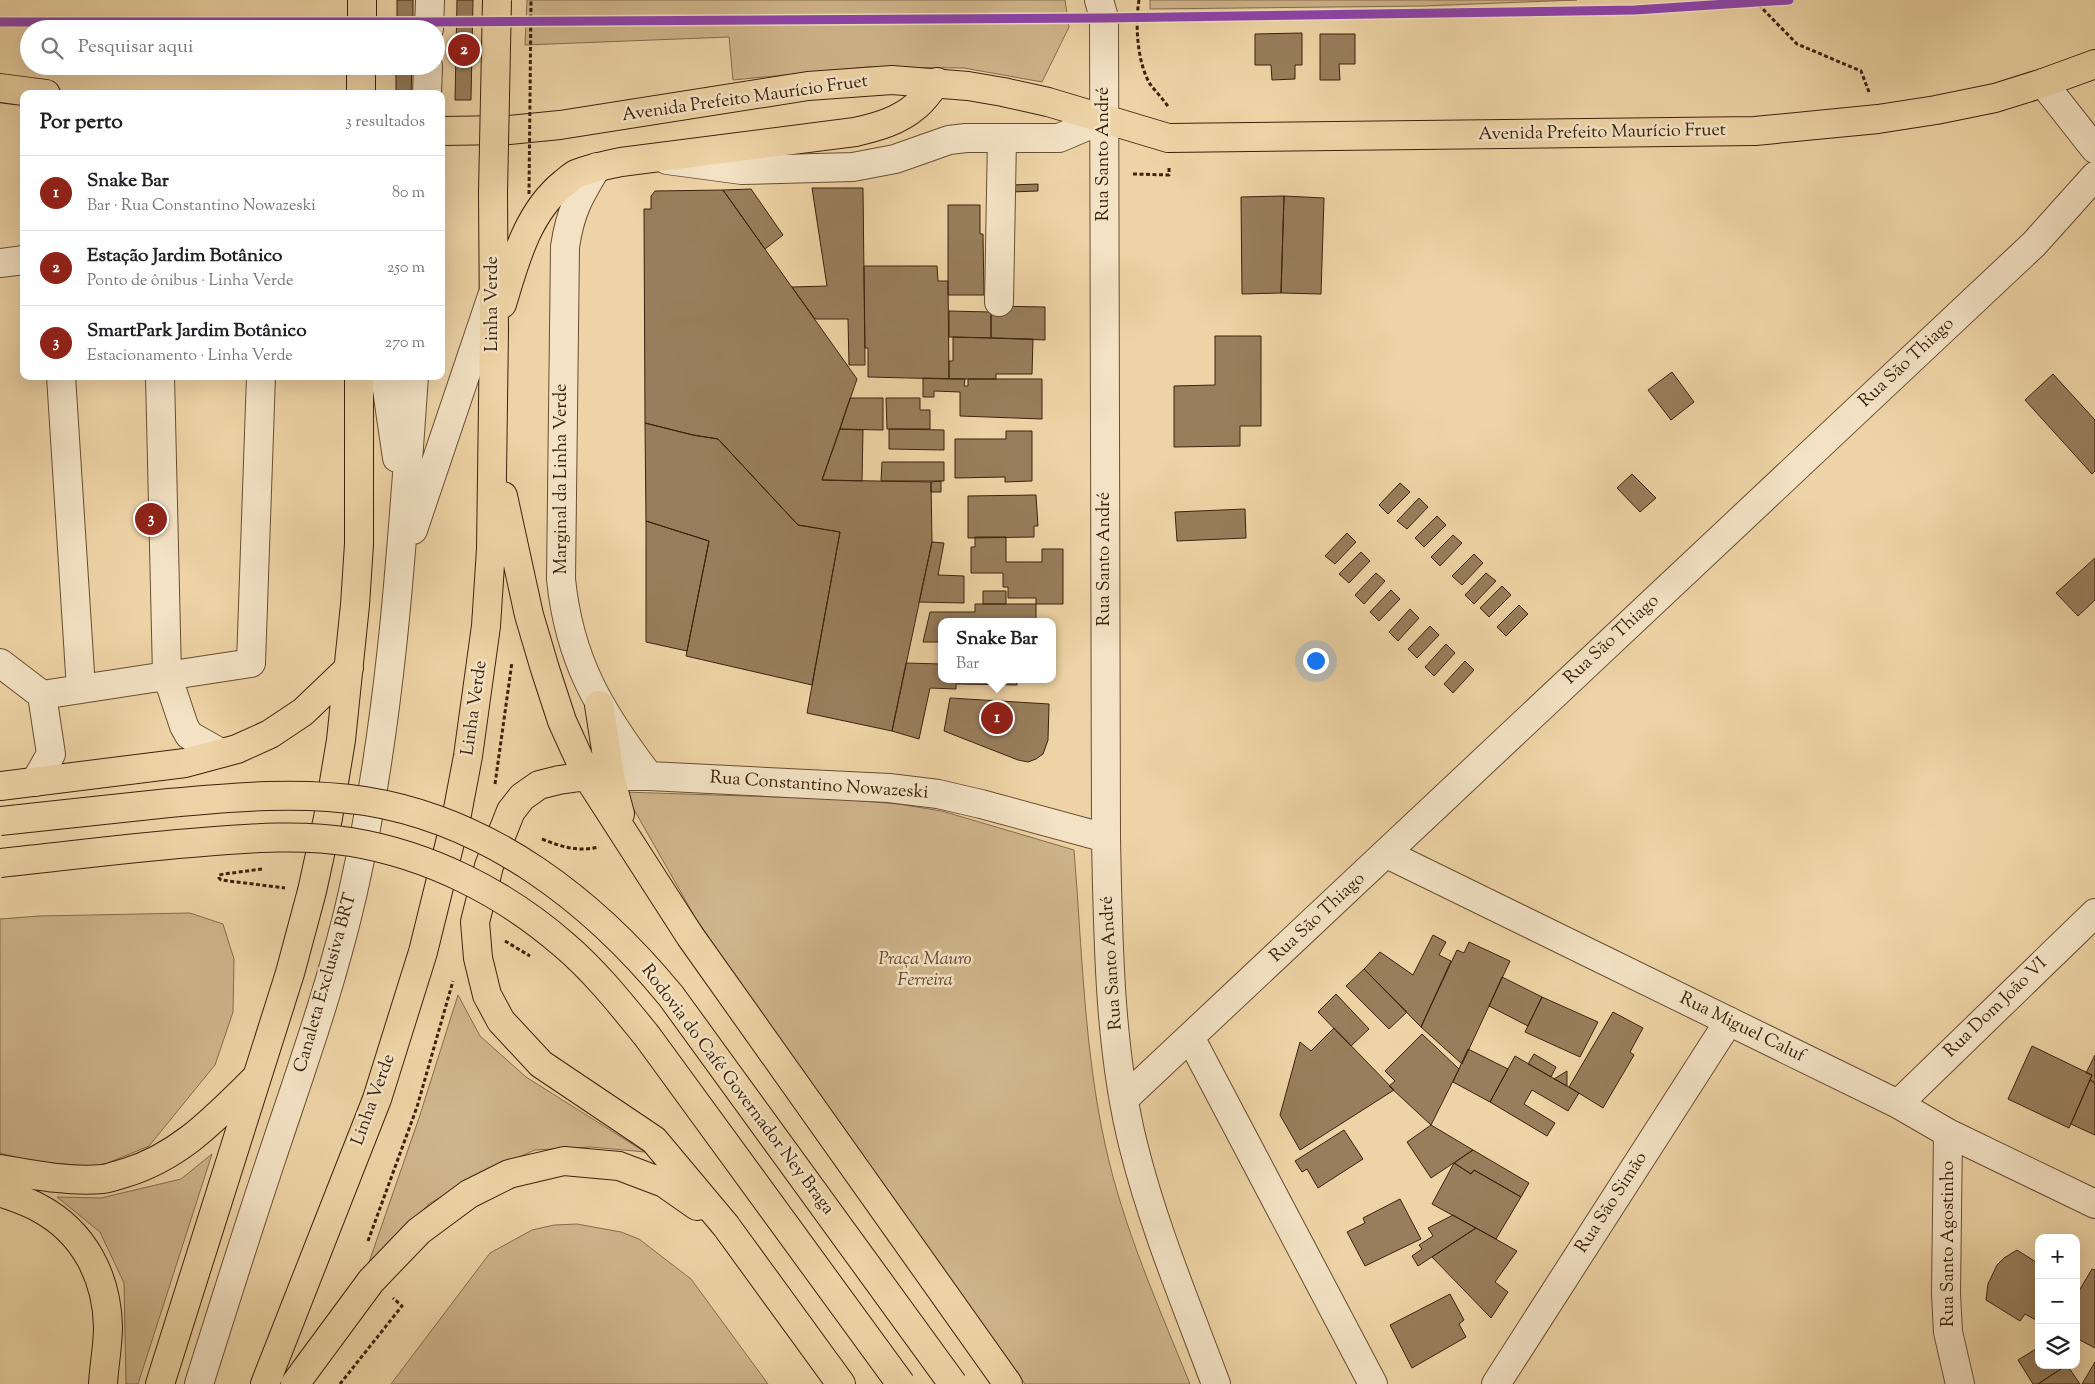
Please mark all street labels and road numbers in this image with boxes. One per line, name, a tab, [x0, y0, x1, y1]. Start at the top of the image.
street label: Avenida Prefeito Maurício Fruet	[620, 69, 870, 129]
street label: Rua Santo André	[1091, 87, 1117, 221]
street label: Avenida Prefeito Maurício Fruet	[1478, 118, 1726, 148]
street label: Linha Verde	[480, 256, 506, 352]
street label: Rua São Thiago	[1853, 312, 1961, 414]
street label: Marginal da Linha Verde	[549, 384, 575, 574]
street label: Rua Santo André	[1092, 492, 1118, 626]
street label: Rua São Thiago	[1558, 589, 1666, 691]
street label: Linha Verde	[455, 659, 495, 757]
street label: Rua Constantino Nowazeski	[709, 765, 929, 807]
street label: Rua São Thiago	[1264, 867, 1372, 969]
street label: Canaleta Exclusiva BRT	[288, 890, 364, 1076]
street label: Rua Santo André	[1094, 895, 1130, 1031]
street label: Rua Dom João VI	[1938, 952, 2054, 1064]
street label: Rodovia do Café Governador Ney Braga	[634, 959, 840, 1221]
street label: Rua Miguel Caluf	[1675, 986, 1810, 1070]
street label: Linha Verde	[345, 1051, 403, 1149]
street label: Rua São Simão	[1570, 1147, 1655, 1259]
street label: Rua Santo Agostinho	[1936, 1161, 1962, 1327]

